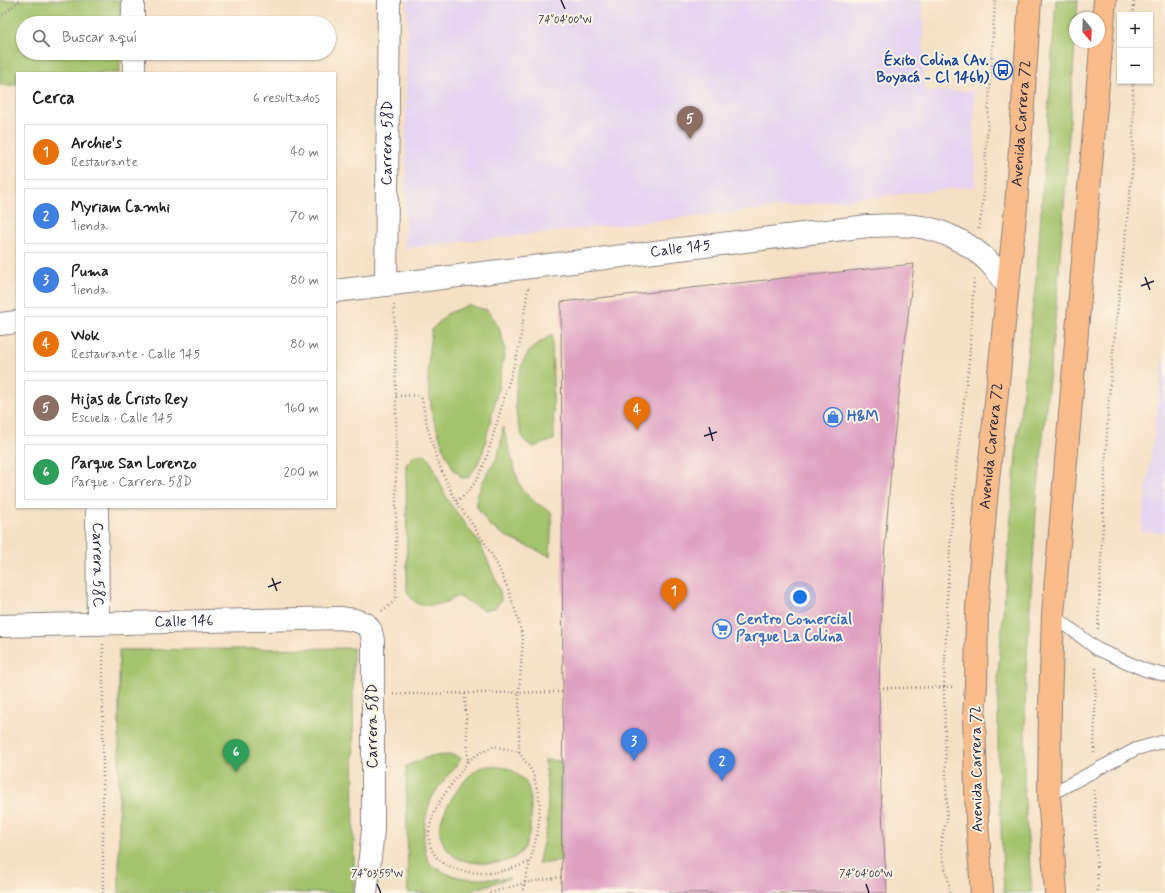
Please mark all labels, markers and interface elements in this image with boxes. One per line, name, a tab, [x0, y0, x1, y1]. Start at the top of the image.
north arrow	[1069, 12, 1105, 48]
map controls	[1117, 12, 1153, 84]
button: +	[1117, 12, 1153, 48]
text: 74°04'00"W	[538, 13, 592, 27]
search box	[16, 16, 336, 60]
icon: search	[30, 27, 52, 49]
text: Buscar aquí	[62, 28, 137, 48]
button: −	[1117, 48, 1153, 84]
place label: Éxito Colina (Av. Boyacá - Cl 146b)	[876, 49, 990, 88]
bus stop icon: Éxito Colina (Av. Boyacá - Cl 146b)	[992, 59, 1014, 81]
street label: Avenida Carrera 72	[1007, 59, 1036, 187]
text: Cerca	[32, 87, 75, 109]
text: 6 resultados	[253, 90, 320, 107]
street label: Carrera 58D	[377, 100, 398, 186]
pin: 5	[677, 106, 703, 139]
text: Archie's	[71, 134, 122, 154]
text: 1	[43, 144, 49, 161]
text: 40 m	[290, 144, 319, 161]
text: Restaurante	[71, 154, 138, 171]
text: Myriam Camhi	[71, 198, 170, 218]
text: 2	[43, 208, 49, 225]
text: 70 m	[290, 208, 319, 225]
text: Tienda	[71, 218, 108, 235]
street label: Calle 145	[649, 235, 712, 262]
text: Puma	[71, 262, 109, 282]
text: 3	[43, 272, 49, 289]
text: 80 m	[290, 272, 319, 289]
text: Tienda	[71, 282, 108, 299]
text: Wok	[71, 326, 99, 346]
text: 4	[42, 336, 50, 353]
text: 80 m	[290, 336, 319, 353]
text: Restaurante · Calle 145	[71, 346, 200, 363]
street label: Avenida Carrera 72	[975, 382, 1008, 510]
text: Hijas de Cristo Rey	[71, 390, 188, 410]
pin: 4	[624, 397, 650, 430]
text: 5	[42, 400, 50, 417]
text: 160 m	[284, 400, 319, 417]
shop icon: H&M	[822, 406, 844, 428]
place label: H&M	[847, 407, 879, 427]
text: Escuela · Calle 145	[71, 410, 173, 427]
text: Parque San Lorenzo	[71, 454, 197, 474]
text: 6	[43, 464, 49, 481]
text: 200 m	[284, 464, 319, 481]
text: Parque · Carrera 58D	[71, 474, 192, 491]
street label: Carrera 58C	[87, 522, 108, 608]
pin: 1	[661, 578, 687, 611]
your location	[790, 587, 810, 607]
place label: Centro Comercial Parque La Colina	[736, 610, 852, 647]
street label: Calle 146	[154, 611, 214, 632]
supermarket icon: Centro Comercial Parque La Colina	[711, 618, 733, 640]
street label: Carrera 58D	[363, 684, 383, 768]
street label: Avenida Carrera 72	[966, 705, 988, 833]
pin: 3	[621, 728, 647, 761]
pin: 6	[223, 739, 249, 772]
pin: 2	[709, 748, 735, 781]
text: 74°03'55"W	[351, 867, 403, 881]
text: 74°04'00"W	[839, 867, 893, 881]

